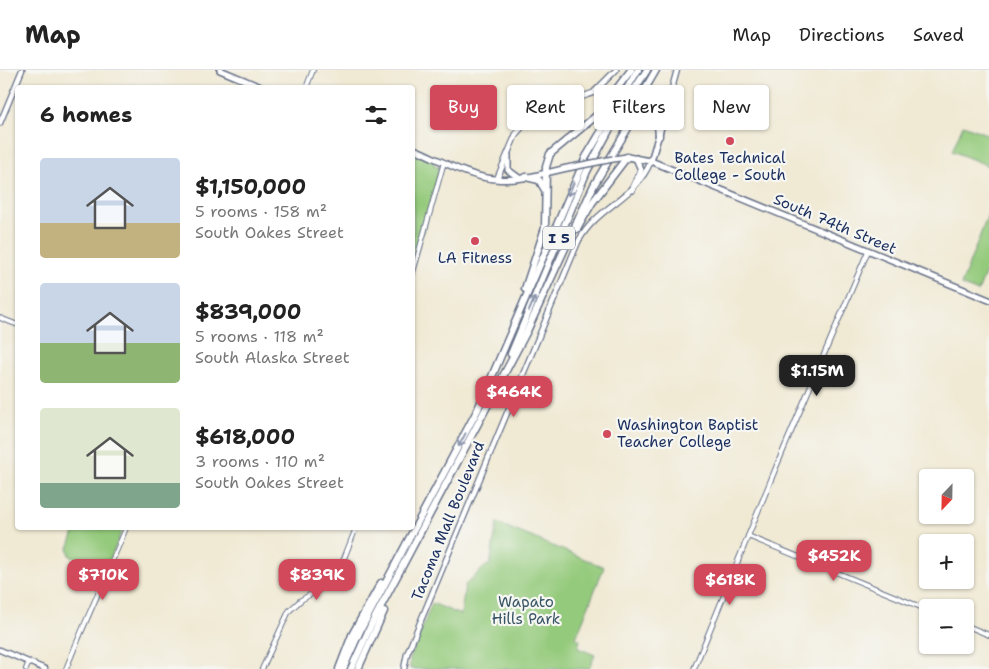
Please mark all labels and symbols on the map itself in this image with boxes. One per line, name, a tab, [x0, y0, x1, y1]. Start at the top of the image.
marker: Bates Technical College - South	[724, 135, 736, 147]
place label: Bates Technical College - South	[674, 148, 786, 185]
one-way arrow	[566, 181, 576, 196]
street label: South 74th Street	[770, 189, 900, 259]
road number: I 5	[543, 226, 575, 250]
marker: LA Fitness	[469, 235, 481, 247]
place label: LA Fitness	[438, 248, 512, 268]
one-way arrow	[528, 296, 537, 311]
pin: $1.15M	[776, 354, 858, 397]
pin: $464K	[479, 376, 549, 418]
place label: Washington Baptist Teacher College	[617, 415, 758, 452]
marker: Washington Baptist Teacher College	[601, 428, 613, 440]
one-way arrow	[457, 433, 467, 448]
street label: Tacoma Mall Boulevard	[407, 438, 489, 604]
north arrow	[919, 469, 974, 524]
pin: $452K	[799, 540, 869, 582]
pin: $710K	[68, 558, 138, 601]
pin: $839K	[282, 558, 352, 601]
pin: $618K	[695, 564, 765, 606]
park label: Wapato Hills Park	[492, 592, 560, 629]

